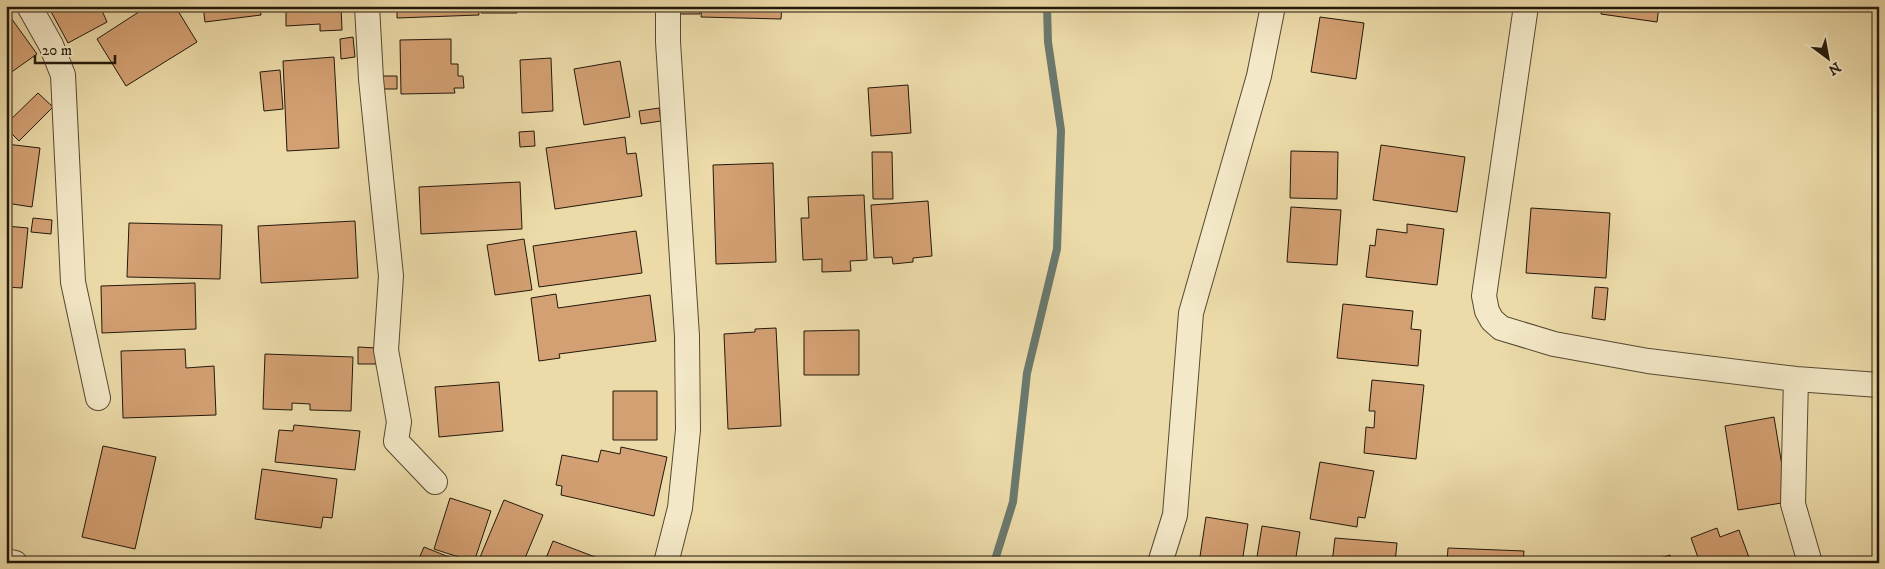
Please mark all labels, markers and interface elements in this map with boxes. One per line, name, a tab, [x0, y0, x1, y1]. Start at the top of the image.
scale bar	[35, 32, 115, 64]
north arrow	[1802, 32, 1852, 82]
text: 20 m	[42, 41, 72, 60]
text: N	[1824, 57, 1844, 79]

